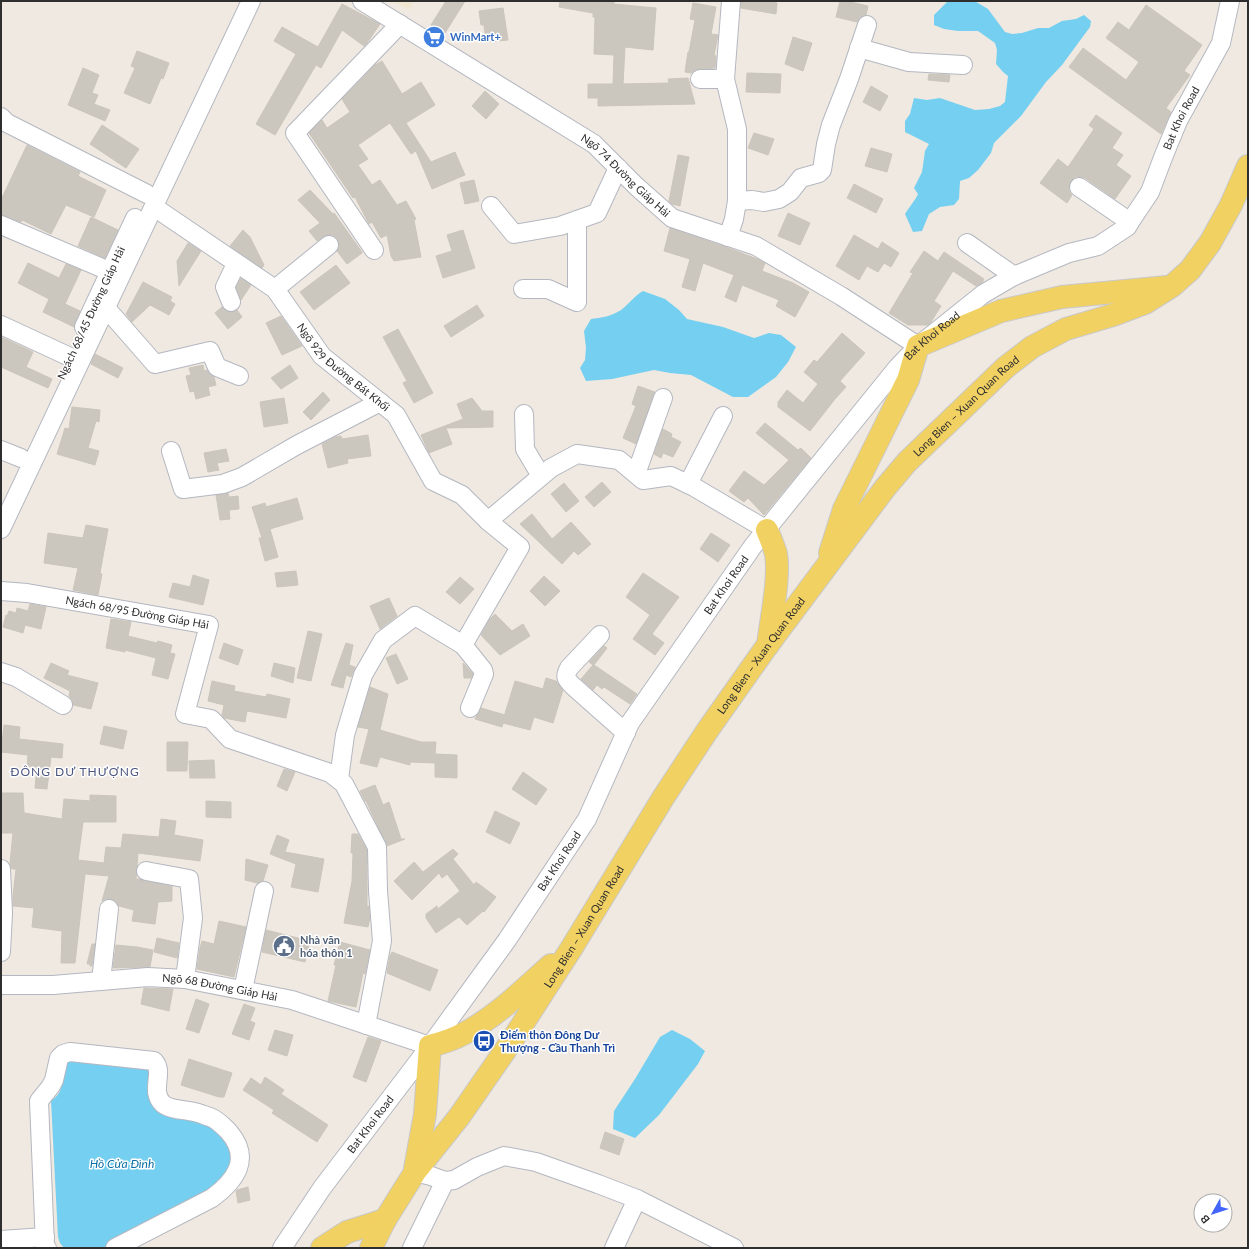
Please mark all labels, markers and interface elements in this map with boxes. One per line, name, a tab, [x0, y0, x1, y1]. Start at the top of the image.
supermarket icon: WinMart+	[421, 24, 447, 50]
place label: WinMart+	[450, 30, 501, 43]
street label: Bat Khoi Road	[1160, 84, 1202, 151]
street label: Ngõ 74 Đường Giáp Hải	[579, 131, 673, 220]
street label: Ngách 68/45 Đường Giáp Hải	[54, 244, 127, 381]
street label: Bat Khoi Road	[901, 308, 962, 363]
street label: Ngõ 929 Đường Bát Khối	[295, 320, 393, 414]
street label: Long Bien – Xuan Quan Road	[910, 352, 1021, 459]
street label: Bat Khoi Road	[701, 553, 751, 617]
street label: Ngách 68/95 Đường Giáp Hải	[65, 593, 210, 631]
street label: Long Bien – Xuan Quan Road	[714, 594, 807, 716]
district label: ĐÔNG DƯ THƯỢNG	[10, 764, 140, 779]
street label: Bat Khoi Road	[534, 829, 583, 893]
street label: Long Bien – Xuan Quan Road	[541, 863, 626, 990]
public building icon: Nhà văn hóa thôn 1	[271, 933, 297, 959]
place label: Nhà văn hóa thôn 1	[300, 933, 353, 959]
street label: Ngõ 68 Đường Giáp Hải	[162, 971, 279, 1003]
bus stop icon: Điếm thôn Đông Dư Thượng - Cầu Thanh Trì	[471, 1028, 497, 1054]
place label: Điếm thôn Đông Dư Thượng - Cầu Thanh Trì	[500, 1028, 615, 1054]
street label: Bat Khoi Road	[344, 1093, 396, 1155]
water label: Hồ Cửa Đình	[90, 1156, 154, 1171]
north arrow	[1193, 1193, 1233, 1233]
text: B	[1198, 1213, 1212, 1227]

